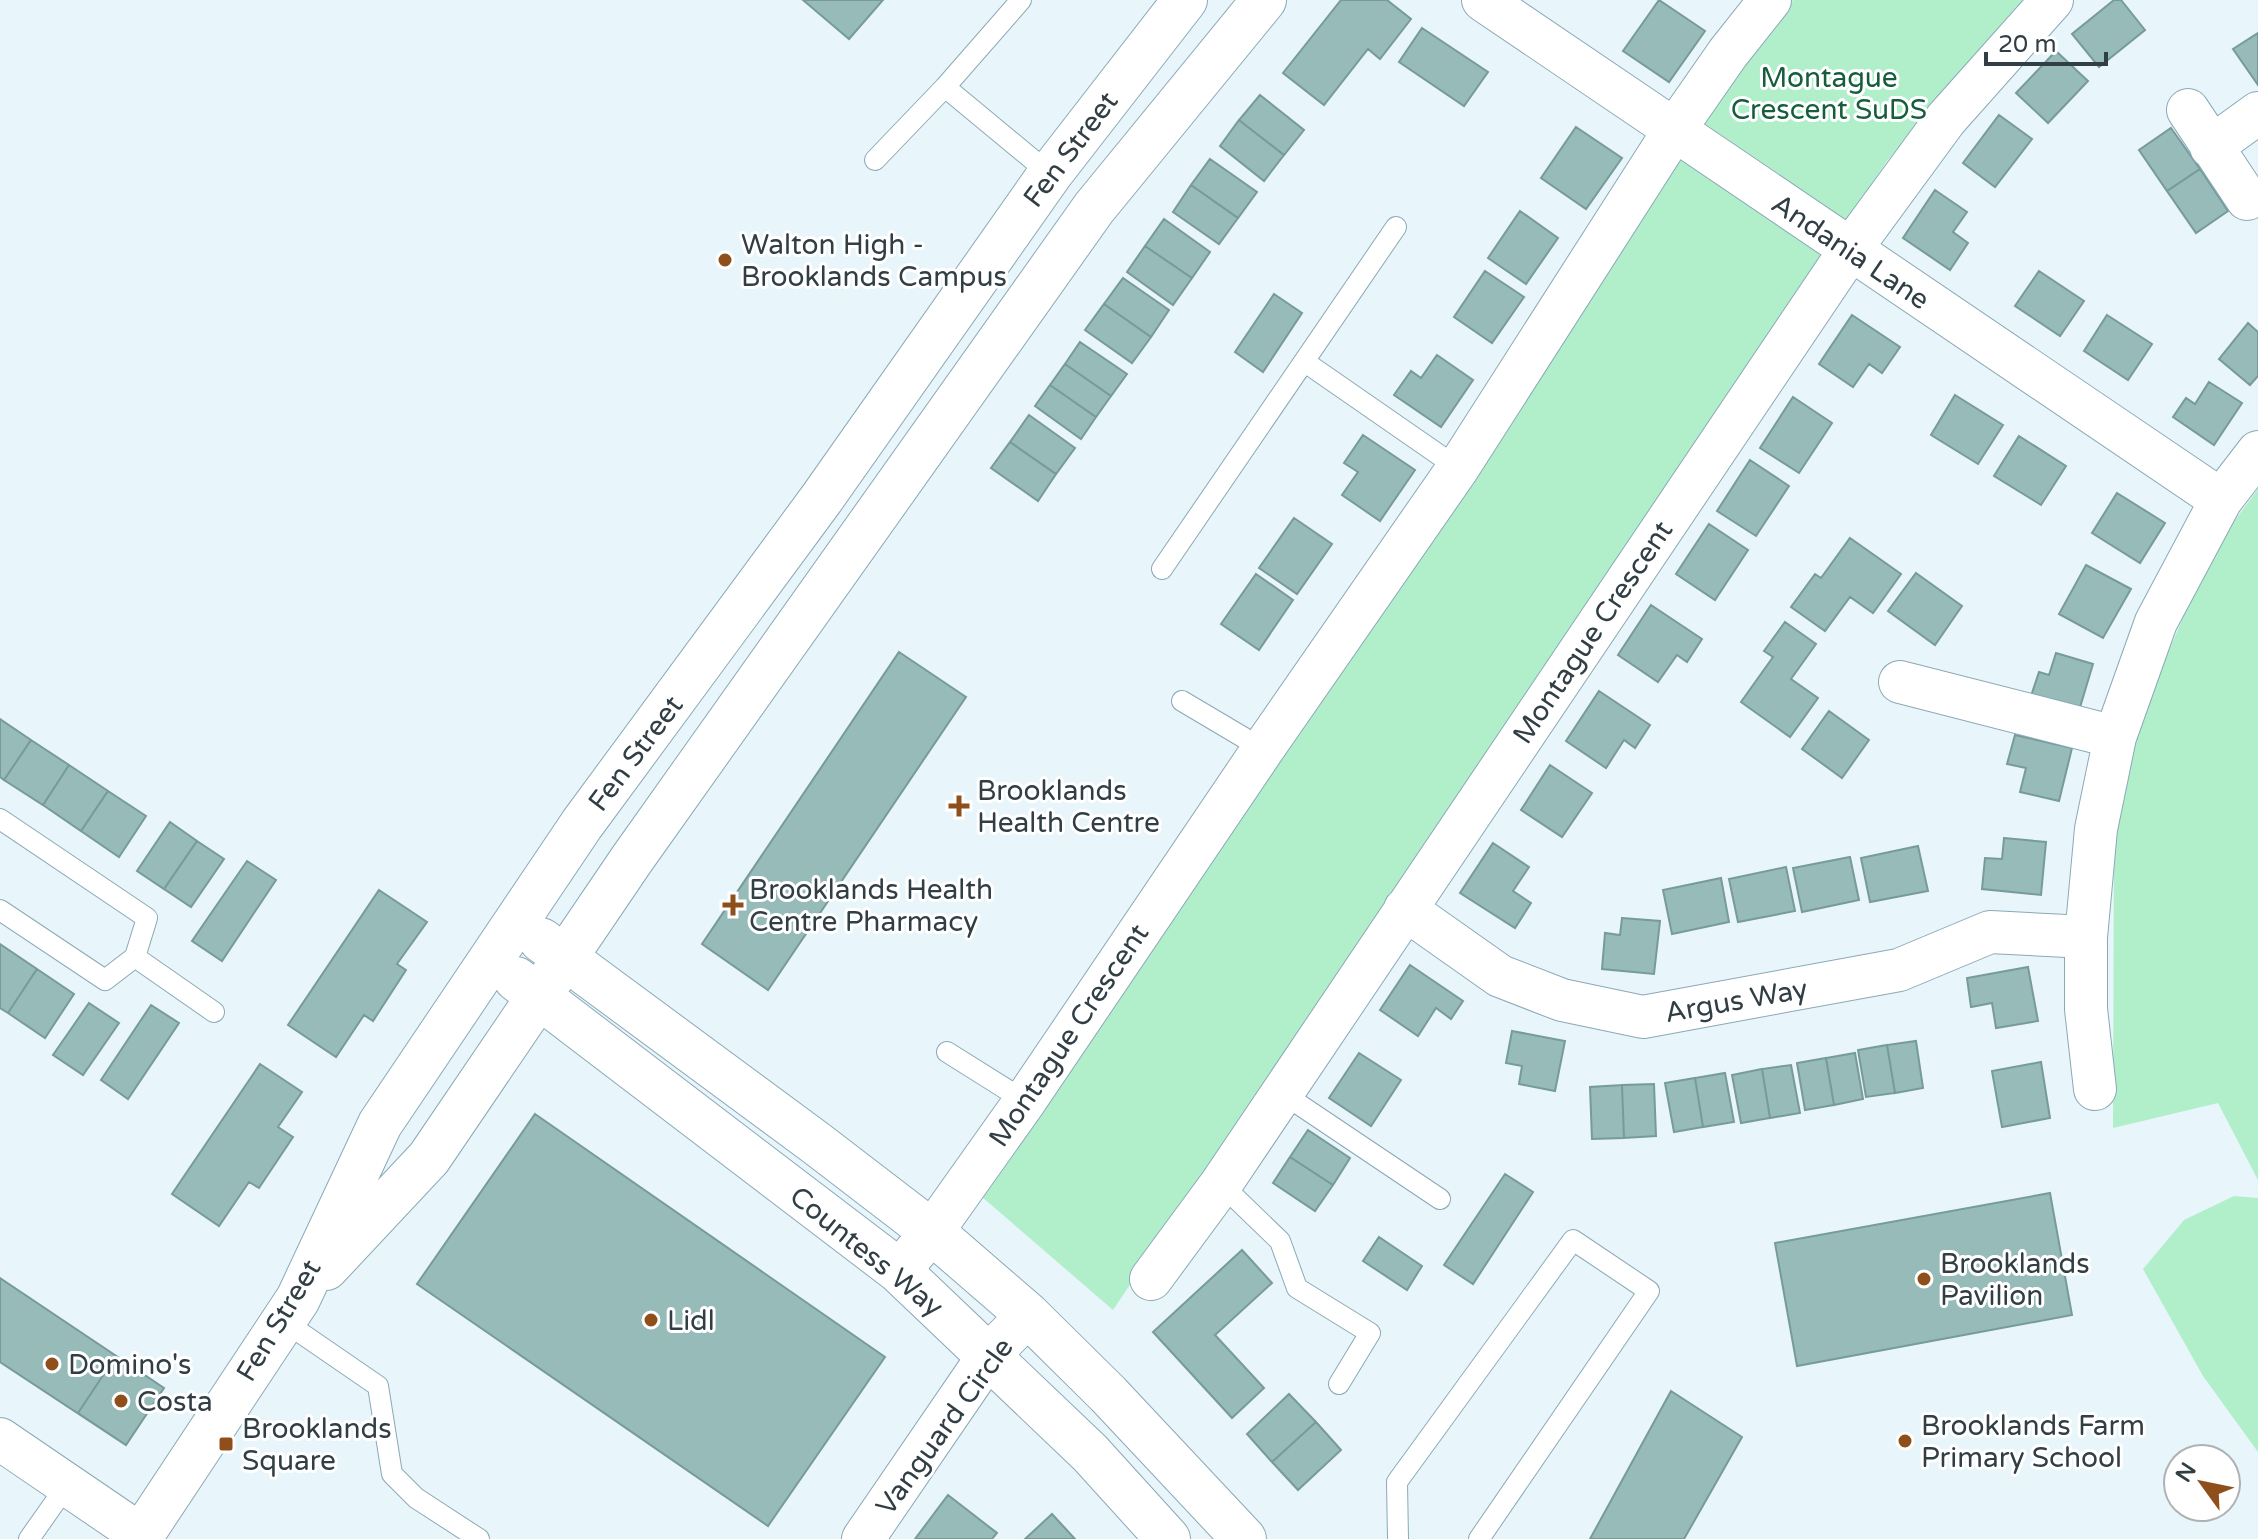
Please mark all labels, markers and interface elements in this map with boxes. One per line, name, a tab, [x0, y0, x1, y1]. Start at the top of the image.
scale bar	[1986, 16, 2106, 66]
text: 20 m	[1998, 30, 2056, 59]
park label: Montague Crescent SuDS	[1731, 61, 1927, 127]
street label: Fen Street	[1016, 85, 1126, 214]
street label: Andania Lane	[1765, 187, 1936, 317]
place label: Walton High - Brooklands Campus	[741, 228, 1007, 294]
marker: Walton High - Brooklands Campus	[716, 251, 734, 269]
street label: Montague Crescent	[1506, 514, 1680, 751]
street label: Fen Street	[581, 689, 691, 818]
place label: Brooklands Health Centre	[977, 774, 1160, 840]
marker: Brooklands Health Centre	[948, 795, 970, 817]
place label: Brooklands Health Centre Pharmacy	[749, 873, 993, 939]
marker: Brooklands Health Centre Pharmacy	[724, 896, 742, 914]
street label: Montague Crescent	[982, 917, 1156, 1154]
street label: Argus Way	[1662, 972, 1810, 1030]
street label: Countess Way	[783, 1179, 950, 1324]
place label: Brooklands Pavilion	[1940, 1247, 2090, 1313]
street label: Fen Street	[229, 1253, 329, 1388]
marker: Brooklands Pavilion	[1915, 1270, 1933, 1288]
place label: Lidl	[667, 1304, 715, 1338]
marker: Lidl	[642, 1311, 660, 1329]
street label: Vanguard Circle	[869, 1331, 1021, 1522]
place label: Domino's	[68, 1348, 192, 1382]
marker: Domino's	[43, 1355, 61, 1373]
place label: Costa	[137, 1385, 213, 1419]
marker: Costa	[112, 1392, 130, 1410]
place label: Brooklands Farm Primary School	[1921, 1409, 2145, 1475]
place label: Brooklands Square	[242, 1412, 392, 1478]
marker: Brooklands Farm Primary School	[1896, 1432, 1914, 1450]
marker: Brooklands Square	[217, 1435, 235, 1453]
north arrow	[2162, 1443, 2242, 1523]
text: N	[2170, 1458, 2202, 1487]

